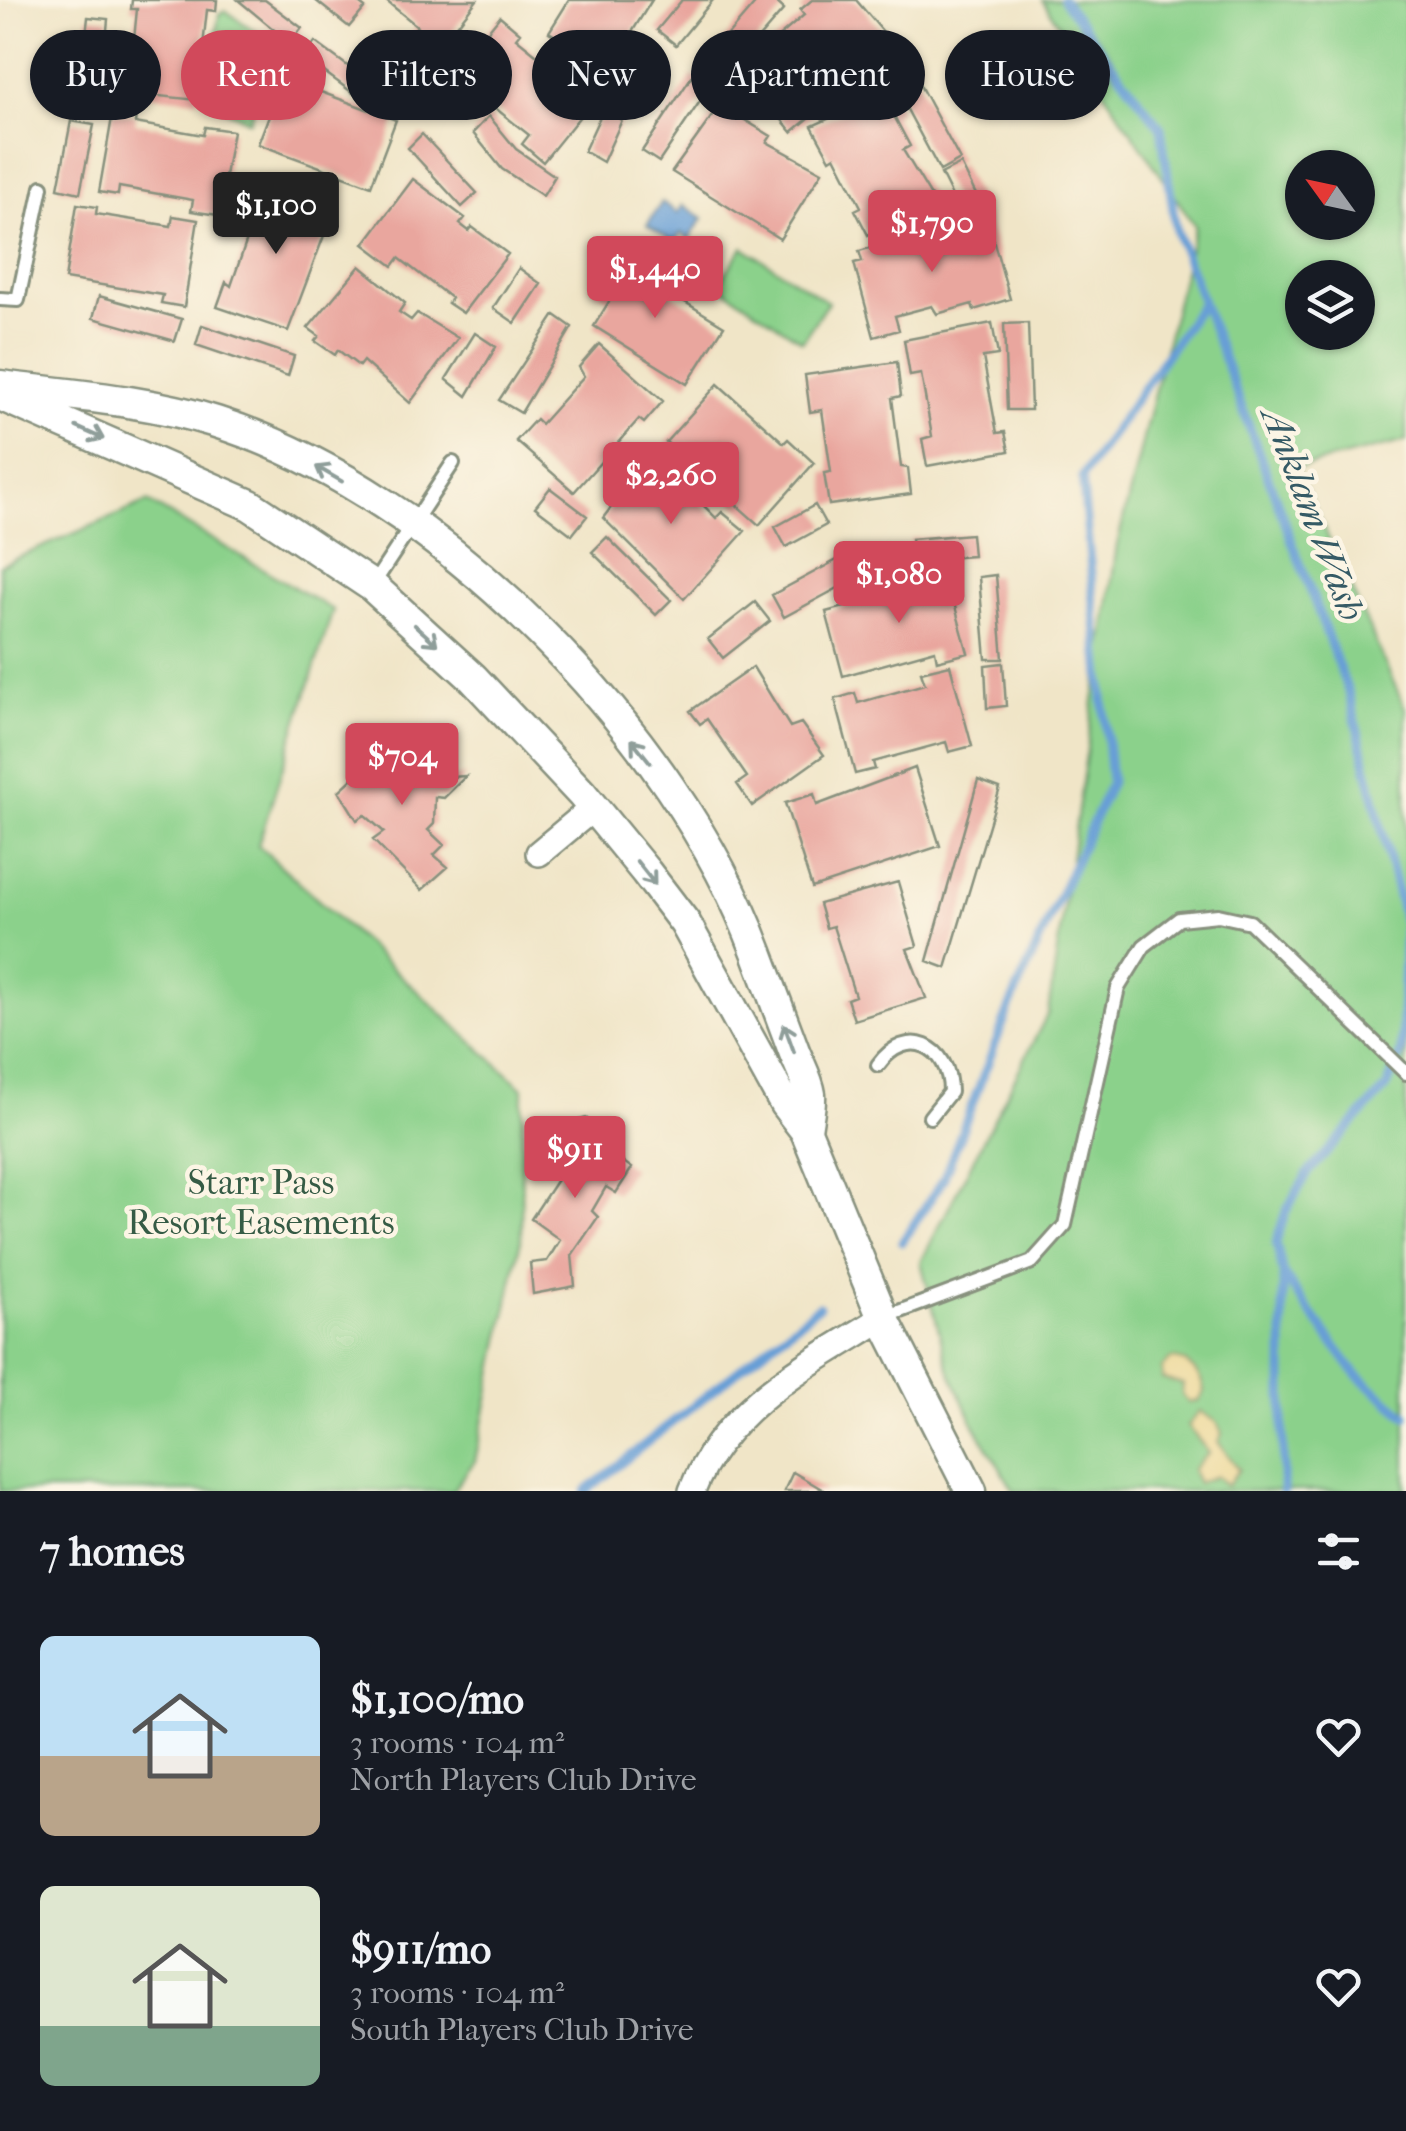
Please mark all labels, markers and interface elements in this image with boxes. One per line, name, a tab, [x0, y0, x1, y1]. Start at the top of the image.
chip: Buy	[30, 30, 161, 120]
chip: Rent	[181, 30, 326, 120]
chip: Filters	[346, 30, 512, 120]
chip: New	[532, 30, 671, 120]
chip: Apartment	[691, 30, 925, 120]
chip: House	[945, 30, 1110, 120]
north arrow	[1285, 150, 1375, 240]
map controls	[1285, 150, 1375, 350]
pin: $1,100	[195, 172, 357, 257]
text: $1,100	[235, 186, 317, 223]
pin: $1,790	[851, 190, 1013, 275]
text: $1,790	[890, 204, 974, 241]
pin: $1,440	[574, 236, 736, 321]
text: $1,440	[609, 250, 701, 287]
button: layers	[1285, 260, 1375, 350]
water label: Anklam Wash	[1251, 398, 1375, 627]
one-way arrow	[74, 425, 105, 443]
pin: $2,260	[590, 442, 752, 527]
text: $2,260	[625, 456, 717, 493]
one-way arrow	[315, 463, 344, 483]
pin: $1,080	[818, 541, 980, 626]
text: $1,080	[855, 555, 943, 592]
one-way arrow	[413, 623, 438, 646]
pin: $704	[343, 723, 461, 808]
text: $704	[367, 737, 437, 774]
one-way arrow	[631, 738, 652, 765]
one-way arrow	[635, 859, 656, 886]
one-way arrow	[779, 1023, 797, 1054]
pin: $911	[516, 1116, 634, 1201]
text: $911	[546, 1130, 604, 1167]
park label: Starr Pass Resort Easements	[127, 1162, 395, 1243]
icon: filters	[1311, 1524, 1366, 1579]
text: 7 homes	[40, 1527, 185, 1576]
text: $1,100/mo	[350, 1675, 524, 1724]
icon: home	[120, 1676, 240, 1796]
icon: heart	[1311, 1709, 1366, 1764]
text: 3 rooms · 104 m²	[350, 1724, 564, 1761]
text: North Players Club Drive	[350, 1761, 697, 1798]
text: $911/mo	[350, 1925, 491, 1974]
icon: home	[120, 1926, 240, 2046]
icon: heart	[1311, 1959, 1366, 2014]
text: 3 rooms · 104 m²	[350, 1974, 564, 2011]
text: South Players Club Drive	[350, 2011, 694, 2048]

